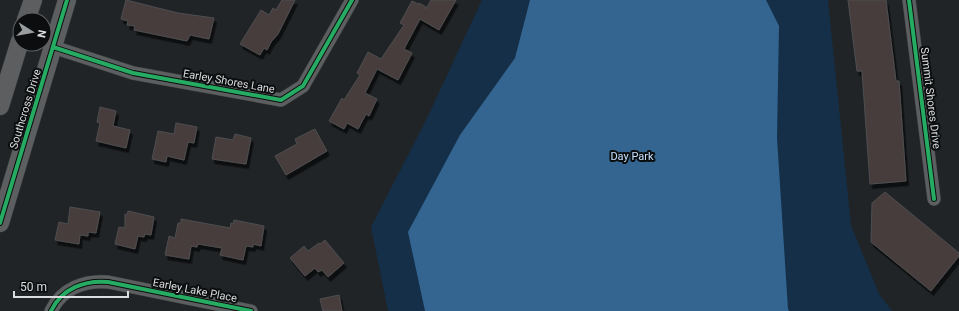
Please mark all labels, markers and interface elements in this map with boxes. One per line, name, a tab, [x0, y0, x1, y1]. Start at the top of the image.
north arrow	[12, 12, 52, 52]
text: N	[34, 29, 48, 39]
street label: Summit Shores Drive	[918, 46, 943, 150]
street label: Southcross Drive	[7, 67, 44, 151]
street label: Earley Shores Lane	[182, 67, 276, 96]
park label: Day Park	[610, 150, 654, 163]
scale bar	[14, 273, 128, 299]
street label: Earley Lake Place	[152, 276, 238, 305]
text: 50 m	[20, 280, 47, 294]

